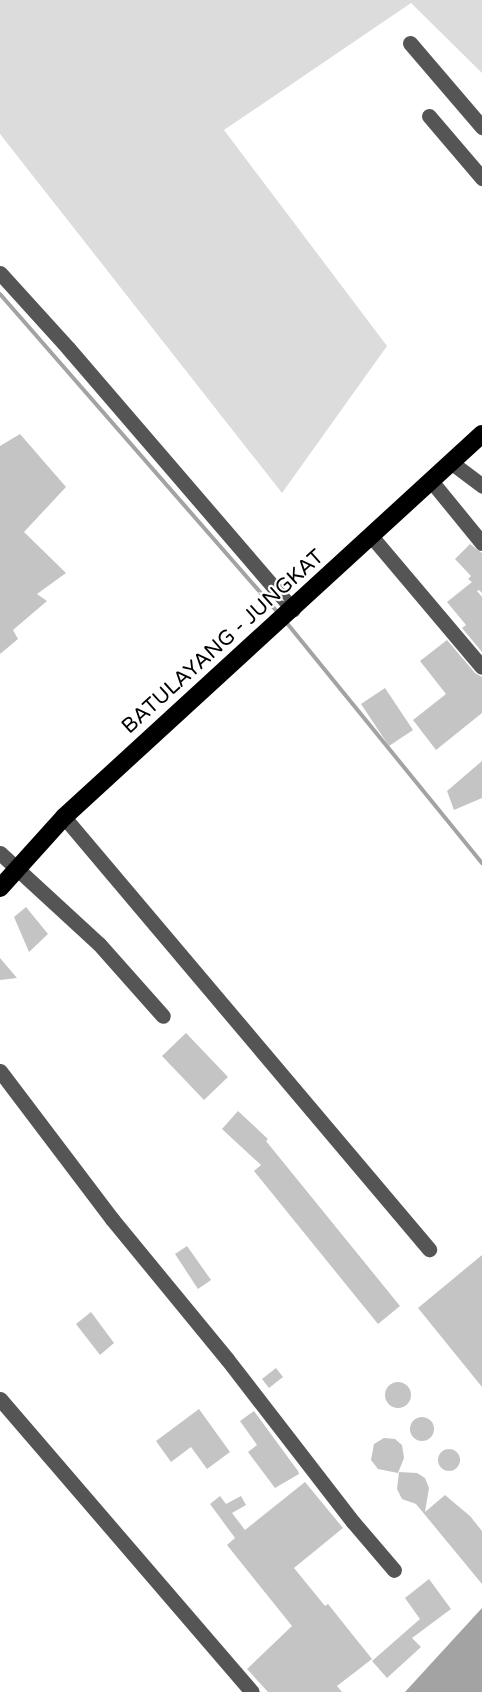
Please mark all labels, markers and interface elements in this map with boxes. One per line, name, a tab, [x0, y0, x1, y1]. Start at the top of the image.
street label: BATULAYANG - JUNGKAT	[117, 545, 329, 739]

